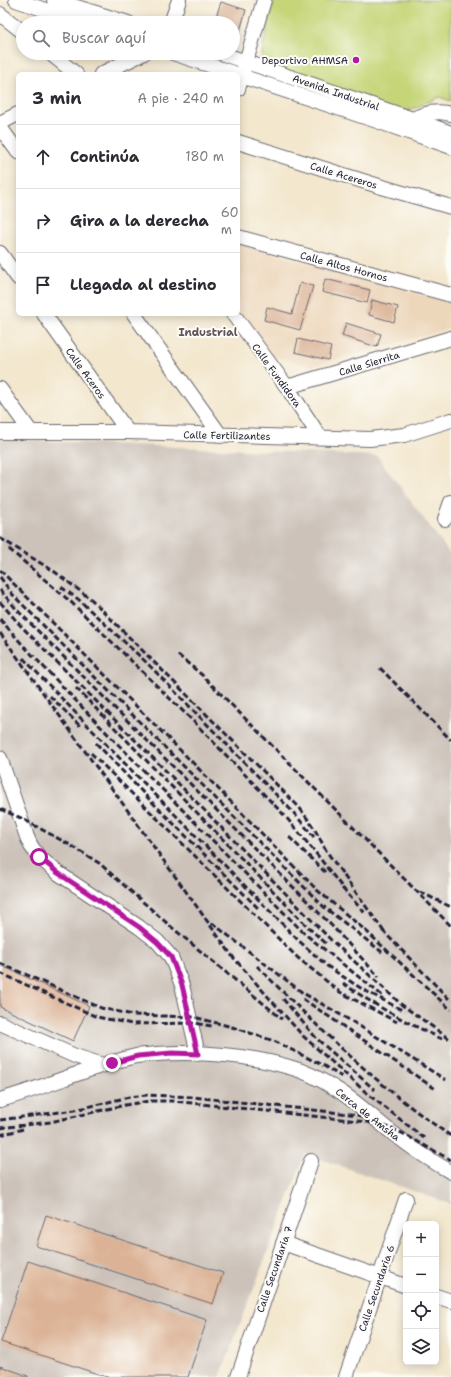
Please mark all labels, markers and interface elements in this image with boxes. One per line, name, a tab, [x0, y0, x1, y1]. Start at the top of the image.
search box	[16, 16, 240, 60]
icon: search	[30, 27, 52, 49]
text: Buscar aquí	[62, 28, 146, 48]
place label: Deportivo AHMSA	[261, 54, 348, 67]
marker: Deportivo AHMSA	[351, 55, 361, 65]
street label: Avenida Industrial	[291, 72, 381, 113]
text: 3 min	[32, 87, 82, 109]
text: A pie · 240 m	[138, 90, 224, 107]
icon: ahead	[32, 146, 54, 168]
text: Continúa	[70, 147, 139, 167]
text: 180 m	[185, 148, 224, 165]
street label: Calle Acereros	[309, 159, 379, 192]
text: 60 m	[221, 204, 239, 238]
icon: right	[32, 210, 54, 232]
text: Gira a la derecha	[70, 211, 209, 231]
street label: Calle Altos Hornos	[299, 249, 389, 284]
icon: arrive	[32, 274, 54, 296]
text: Llegada al destino	[70, 275, 217, 295]
district label: Industrial	[179, 325, 238, 340]
street label: Calle Fundidora	[249, 341, 305, 410]
street label: Calle Aceros	[63, 345, 108, 401]
street label: Calle Sierrita	[337, 348, 402, 379]
street label: Calle Fertilizantes	[183, 428, 271, 443]
route start	[30, 848, 48, 866]
route end	[103, 1054, 121, 1072]
street label: Cerca de Amsha	[333, 1085, 403, 1144]
map controls	[403, 1221, 439, 1365]
button: +	[403, 1221, 439, 1257]
street label: Calle Secundaria 7	[254, 1224, 295, 1314]
street label: Calle Secundaria 6	[356, 1243, 397, 1333]
button: −	[403, 1257, 439, 1293]
button: locate	[403, 1293, 439, 1329]
button: layers	[403, 1329, 439, 1365]

